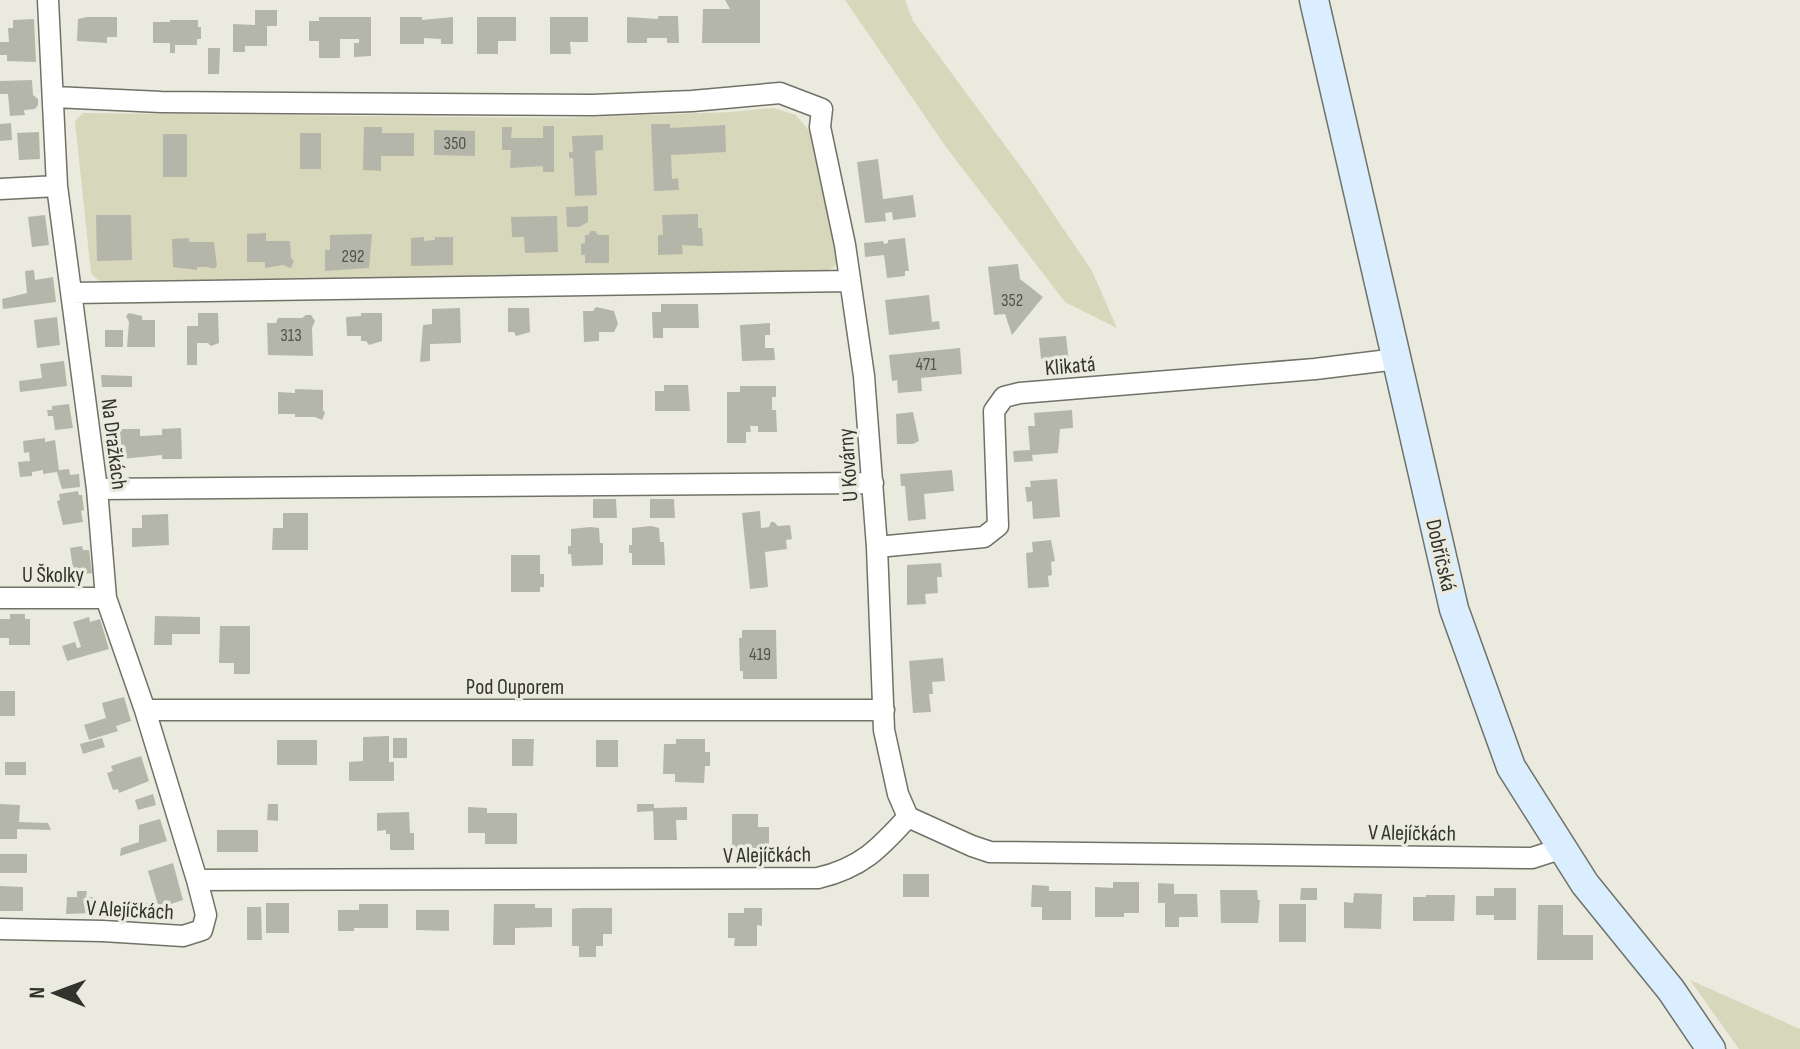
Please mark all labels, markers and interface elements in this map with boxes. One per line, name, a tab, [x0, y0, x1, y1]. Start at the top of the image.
house number: 350	[444, 133, 466, 154]
house number: 292	[342, 246, 364, 267]
house number: 352	[1001, 290, 1023, 311]
house number: 313	[280, 325, 302, 346]
street label: Klikatá	[1044, 351, 1097, 382]
house number: 471	[916, 354, 937, 375]
street label: Na Dražkách	[95, 397, 132, 491]
street label: U Kovárny	[832, 427, 865, 503]
street label: Dobříčská	[1419, 517, 1462, 594]
street label: U Školky	[22, 562, 84, 589]
house number: 419	[749, 644, 771, 665]
street label: Pod Ouporem	[466, 674, 564, 701]
street label: V Alejíčkách	[1368, 819, 1456, 848]
street label: V Alejíčkách	[723, 841, 811, 870]
street label: V Alejíčkách	[85, 895, 175, 926]
north arrow	[16, 953, 96, 1033]
text: N	[24, 987, 51, 999]

